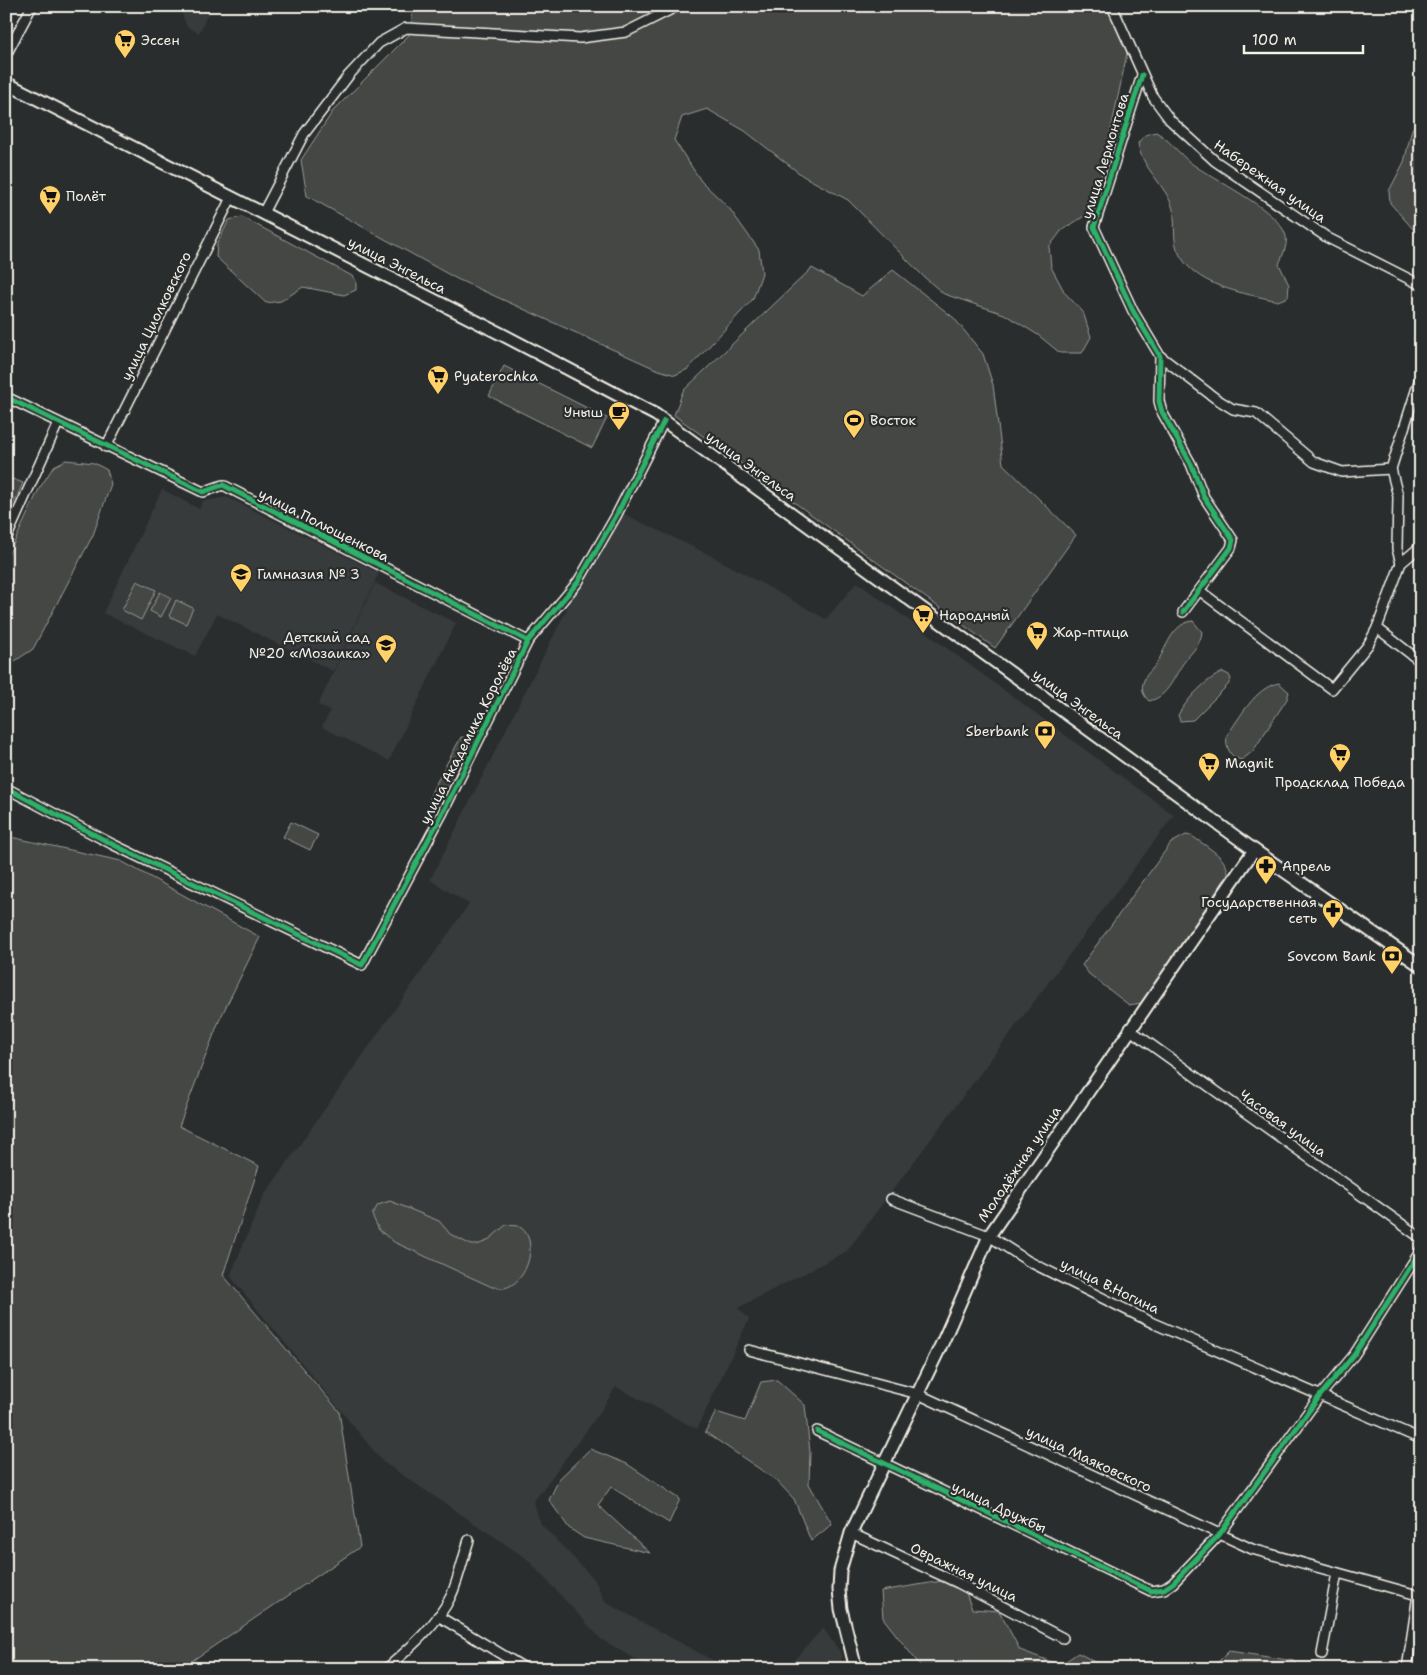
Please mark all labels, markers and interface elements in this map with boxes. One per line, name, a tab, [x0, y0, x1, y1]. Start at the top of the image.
scale bar	[1244, 22, 1363, 54]
supermarket icon: Эссен	[113, 28, 137, 59]
text: 100 m	[1252, 30, 1297, 50]
place label: Эссен	[141, 31, 180, 49]
street label: улица Лермонтова	[1077, 91, 1133, 221]
street label: Набережная улица	[1210, 136, 1330, 227]
supermarket icon: Полёт	[38, 184, 62, 215]
place label: Полёт	[66, 187, 107, 205]
street label: улица Энгельса	[345, 232, 449, 298]
street label: улица Циолковского	[117, 248, 195, 384]
supermarket icon: Pyaterochka	[426, 364, 450, 395]
place label: Pyaterochka	[454, 367, 538, 385]
cafe icon: Уныш	[607, 400, 631, 431]
place label: Уныш	[564, 403, 603, 421]
sports icon: Восток	[842, 408, 866, 439]
place label: Восток	[870, 411, 917, 429]
street label: улица Энгельса	[702, 427, 800, 505]
street label: улица Полющенкова	[256, 484, 393, 566]
school or university icon: Гимназия № 3	[229, 562, 253, 593]
place label: Гимназия № 3	[257, 565, 360, 583]
supermarket icon: Народный	[911, 603, 935, 634]
place label: Народный	[939, 606, 1010, 624]
supermarket icon: Жар-птица	[1025, 620, 1049, 651]
place label: Жар-птица	[1053, 623, 1129, 641]
place label: Детский сад №20 «Мозаика»	[249, 628, 370, 662]
school or university icon: Детский сад №20 «Мозаика»	[374, 633, 398, 664]
street label: улица Академика Королёва	[416, 645, 521, 827]
street label: улица Энгельса	[1029, 665, 1127, 743]
bank icon: Sberbank	[1033, 719, 1057, 750]
place label: Sberbank	[966, 722, 1029, 740]
supermarket icon: Продсклад Победа	[1328, 742, 1352, 773]
supermarket icon: Magnit	[1197, 751, 1221, 782]
place label: Magnit	[1225, 754, 1274, 772]
place label: Продсклад Победа	[1275, 773, 1405, 791]
pharmacy icon: Апрель	[1254, 854, 1278, 885]
place label: Апрель	[1282, 857, 1331, 875]
place label: Государственная сеть	[1201, 893, 1317, 927]
pharmacy icon: Государственная сеть	[1321, 898, 1345, 929]
bank icon: Sovcom Bank	[1380, 944, 1404, 975]
place label: Sovcom Bank	[1287, 947, 1376, 965]
street label: Часовая улица	[1236, 1085, 1330, 1161]
street label: Молодёжная улица	[973, 1102, 1065, 1226]
street label: улица В.Ногина	[1058, 1254, 1163, 1318]
street label: улица Маяковского	[1023, 1422, 1155, 1496]
street label: улица Дружбы	[949, 1477, 1049, 1537]
street label: Овражная улица	[908, 1538, 1021, 1606]

